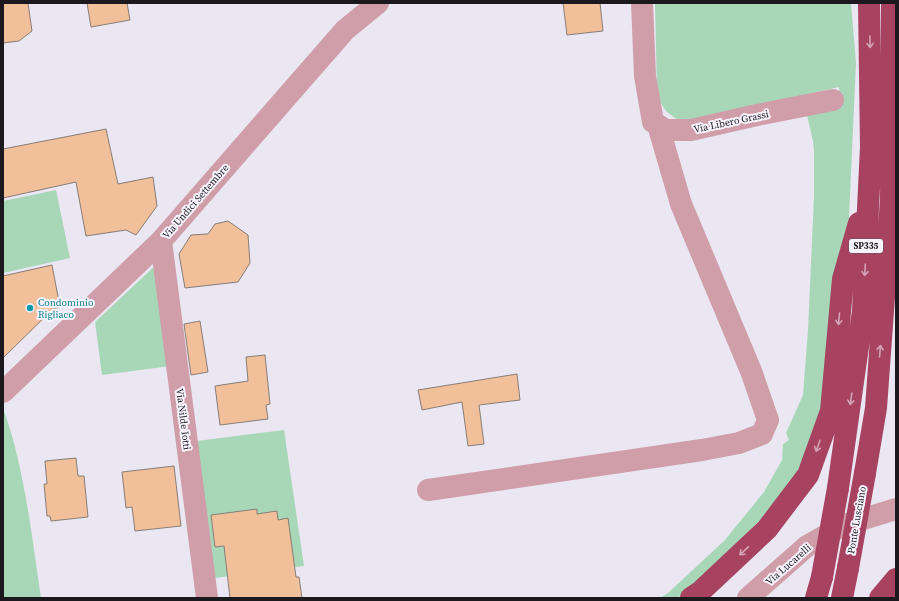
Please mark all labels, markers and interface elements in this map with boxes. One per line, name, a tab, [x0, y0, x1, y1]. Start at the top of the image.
one-way arrow	[866, 35, 873, 48]
street label: Via Libero Grassi	[692, 107, 770, 136]
street label: Via Undici Settembre	[159, 161, 231, 241]
road number: SP335	[849, 239, 883, 253]
one-way arrow	[861, 263, 869, 276]
place label: Condominio Rigliaco	[38, 296, 94, 321]
marker: Condominio Rigliaco	[25, 303, 35, 313]
one-way arrow	[836, 312, 843, 325]
one-way arrow	[876, 345, 884, 358]
street label: Via Nilde Iotti	[173, 388, 194, 450]
one-way arrow	[847, 392, 855, 405]
one-way arrow	[814, 440, 822, 452]
street label: Ponte Lusciano	[844, 485, 869, 555]
street label: Via Lucarelli	[763, 541, 814, 588]
one-way arrow	[739, 546, 749, 555]

